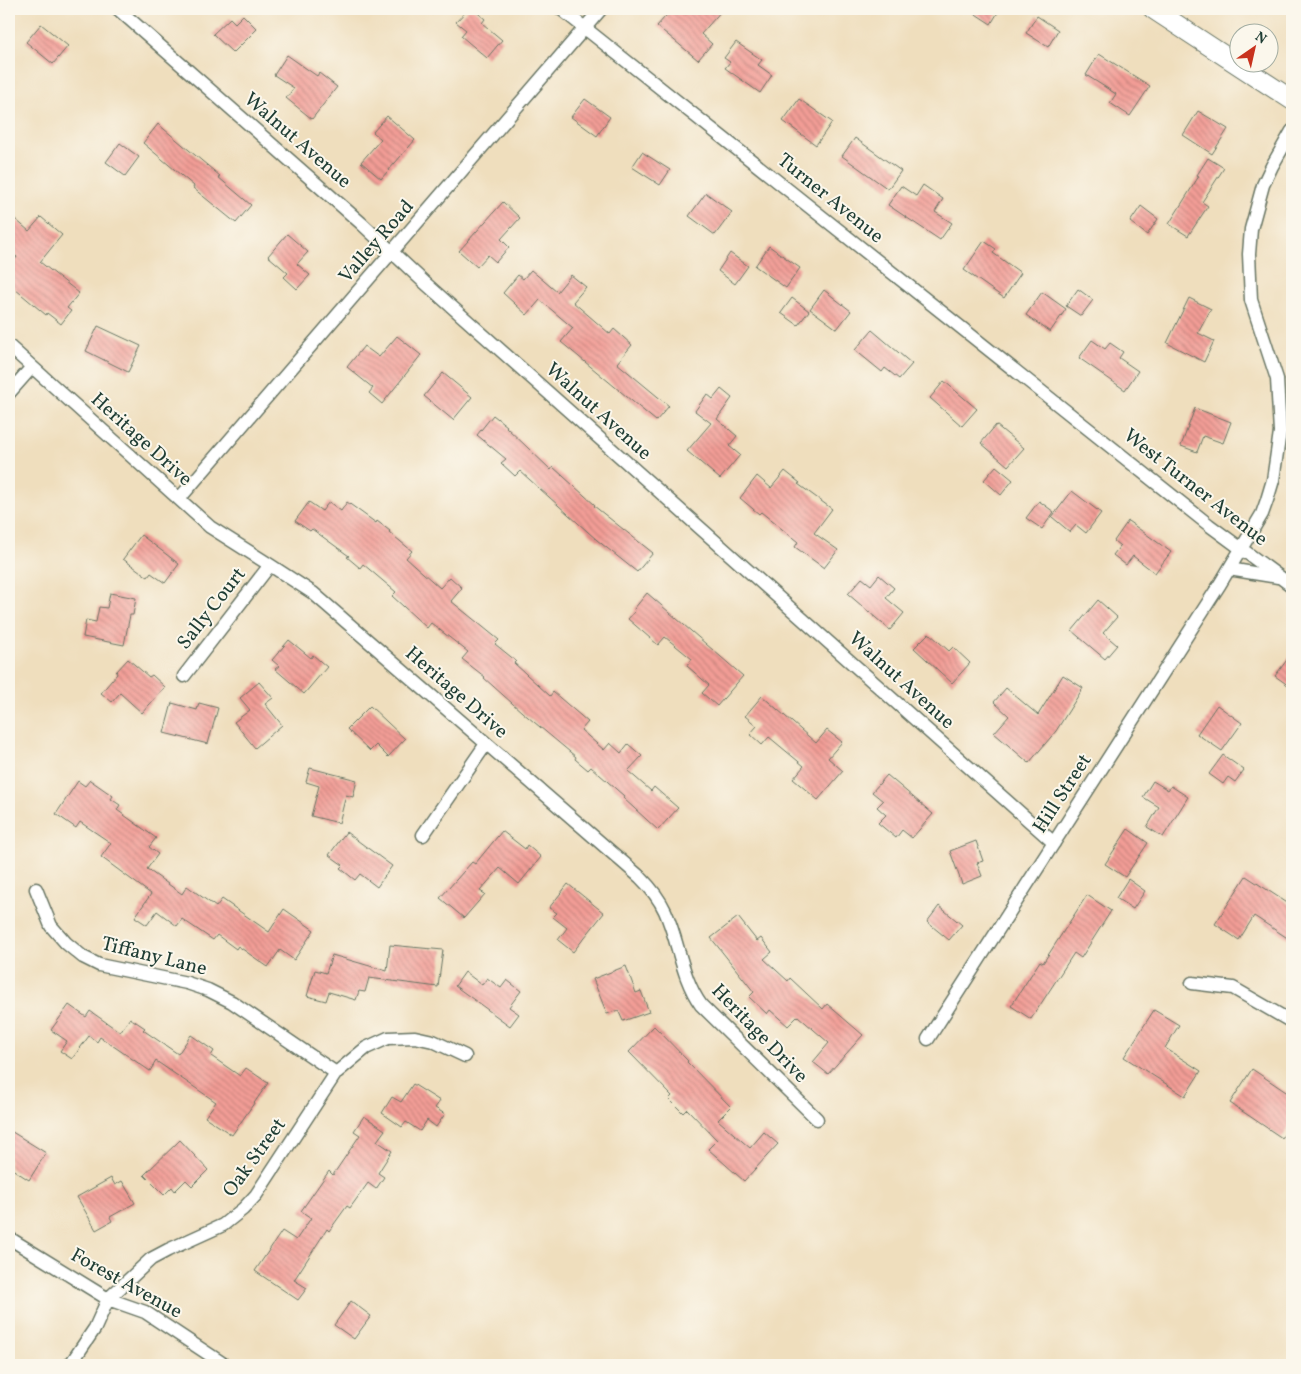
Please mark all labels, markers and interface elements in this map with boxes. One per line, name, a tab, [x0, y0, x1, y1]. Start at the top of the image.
north arrow	[1228, 22, 1278, 72]
text: N	[1251, 28, 1270, 49]
street label: Walnut Avenue	[237, 86, 357, 196]
street label: Turner Avenue	[771, 147, 889, 251]
street label: Valley Road	[333, 194, 421, 290]
street label: Walnut Avenue	[539, 357, 657, 467]
street label: Heritage Drive	[84, 387, 198, 493]
street label: West Turner Avenue	[1117, 423, 1273, 553]
street label: Sally Court	[171, 562, 253, 656]
street label: Walnut Avenue	[842, 626, 960, 736]
street label: Heritage Drive	[398, 640, 514, 746]
street label: Hill Street	[1027, 749, 1099, 839]
street label: Tiffany Lane	[98, 930, 210, 984]
street label: Heritage Drive	[704, 978, 814, 1090]
street label: Oak Street	[217, 1113, 293, 1203]
street label: Forest Avenue	[65, 1242, 187, 1326]

